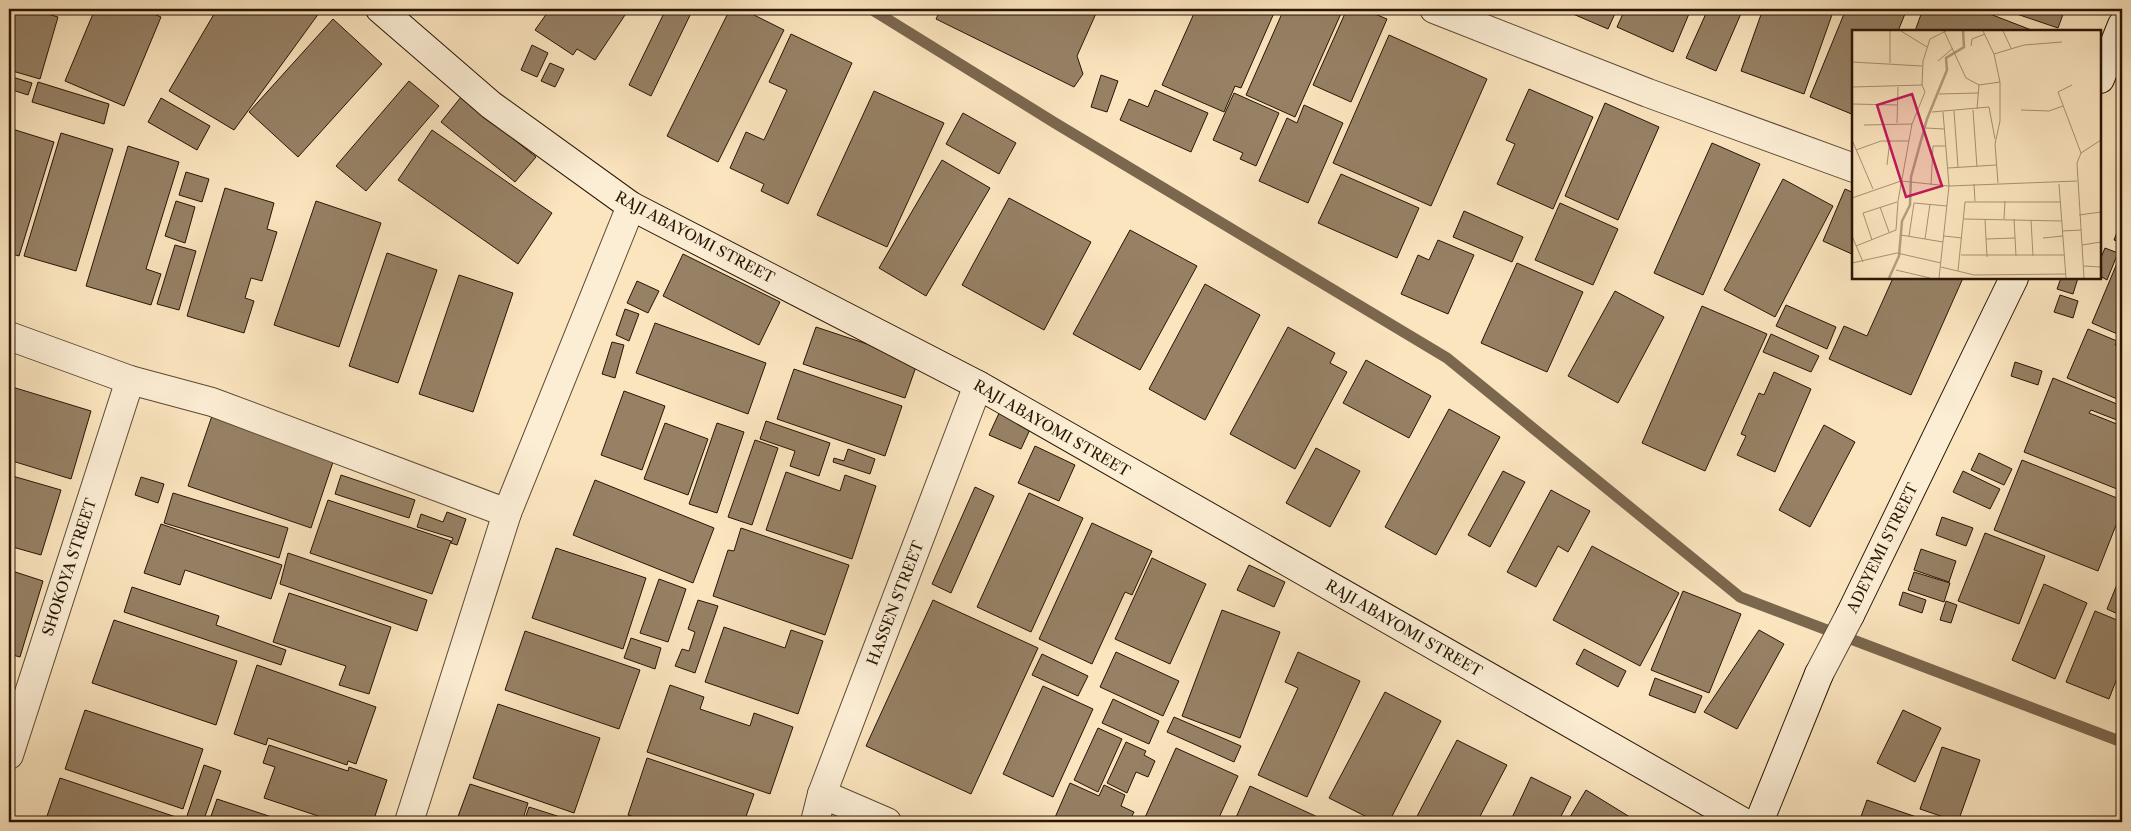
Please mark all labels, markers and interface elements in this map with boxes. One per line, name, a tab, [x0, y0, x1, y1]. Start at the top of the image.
inset map	[1852, 30, 2101, 279]
street label: RAJI ABAYOMI STREET	[612, 187, 779, 288]
street label: RAJI ABAYOMI STREET	[970, 375, 1134, 481]
street label: ADEYEMI STREET	[1842, 479, 1922, 617]
street label: SHOKOYA STREET	[38, 495, 100, 638]
street label: HASSEN STREET	[863, 537, 928, 668]
street label: RAJI ABAYOMI STREET	[1322, 575, 1486, 681]

